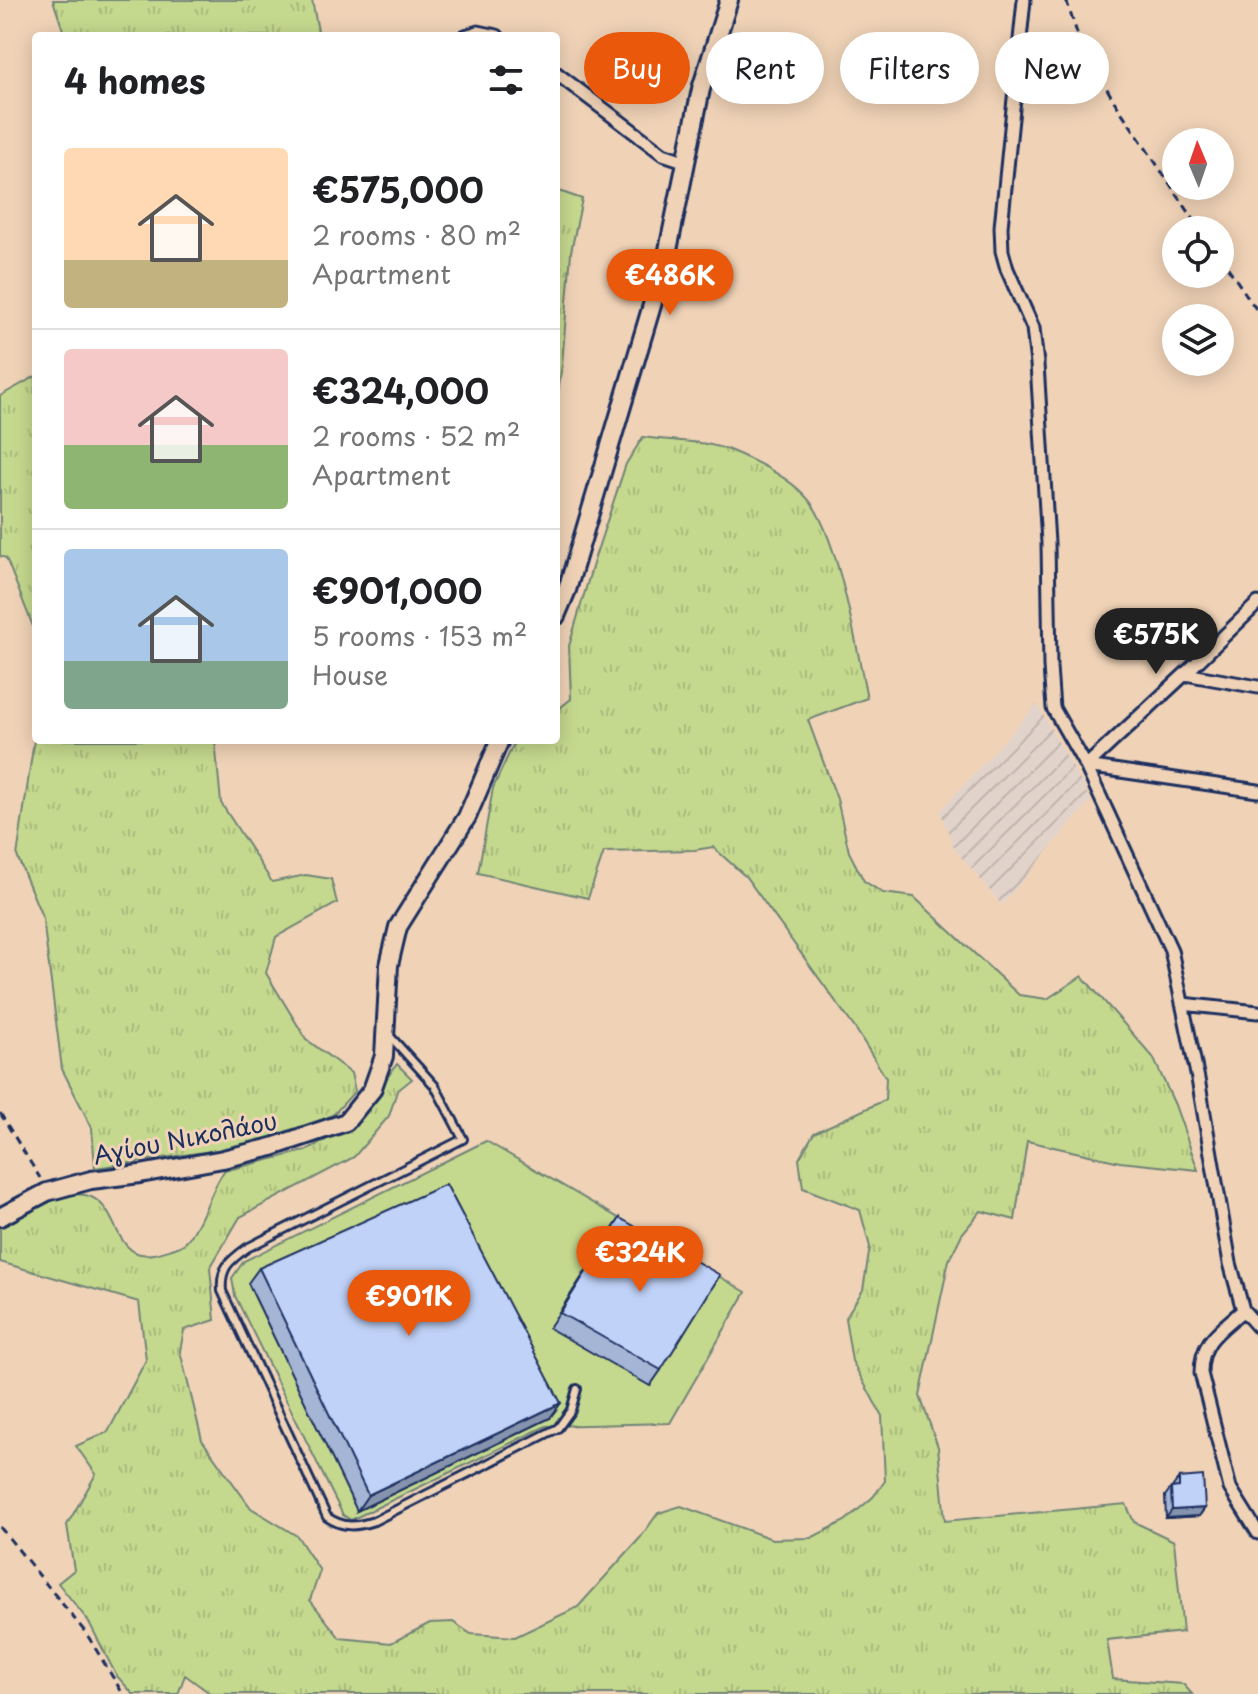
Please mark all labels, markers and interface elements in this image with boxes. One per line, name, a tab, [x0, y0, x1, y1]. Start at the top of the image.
chip: Buy	[584, 32, 690, 104]
chip: Rent	[706, 32, 824, 104]
chip: Filters	[840, 32, 979, 104]
chip: New	[995, 32, 1109, 104]
text: 4 homes	[64, 54, 206, 106]
icon: filters	[484, 58, 528, 102]
north arrow	[1162, 128, 1234, 200]
map controls	[1162, 128, 1234, 376]
text: €575,000	[312, 163, 484, 215]
icon: home	[128, 180, 224, 276]
text: 2 rooms · 80 m²	[312, 215, 521, 254]
button: locate	[1162, 216, 1234, 288]
pin: €486K	[614, 249, 726, 317]
text: Apartment	[312, 254, 451, 293]
text: €486K	[625, 255, 715, 294]
button: layers	[1162, 304, 1234, 376]
text: €324,000	[312, 364, 489, 416]
icon: home	[128, 381, 224, 477]
text: 2 rooms · 52 m²	[312, 416, 520, 455]
text: Apartment	[312, 455, 451, 494]
text: €901,000	[312, 564, 482, 616]
icon: home	[128, 581, 224, 677]
pin: €575K	[1100, 608, 1212, 676]
text: €575K	[1113, 614, 1199, 653]
text: 5 rooms · 153 m²	[312, 616, 527, 655]
text: House	[312, 655, 388, 694]
street label: Αγίου Νικολάου	[90, 1102, 280, 1172]
pin: €324K	[584, 1226, 696, 1294]
text: €324K	[594, 1232, 686, 1271]
pin: €901K	[353, 1270, 465, 1338]
text: €901K	[365, 1276, 453, 1315]

